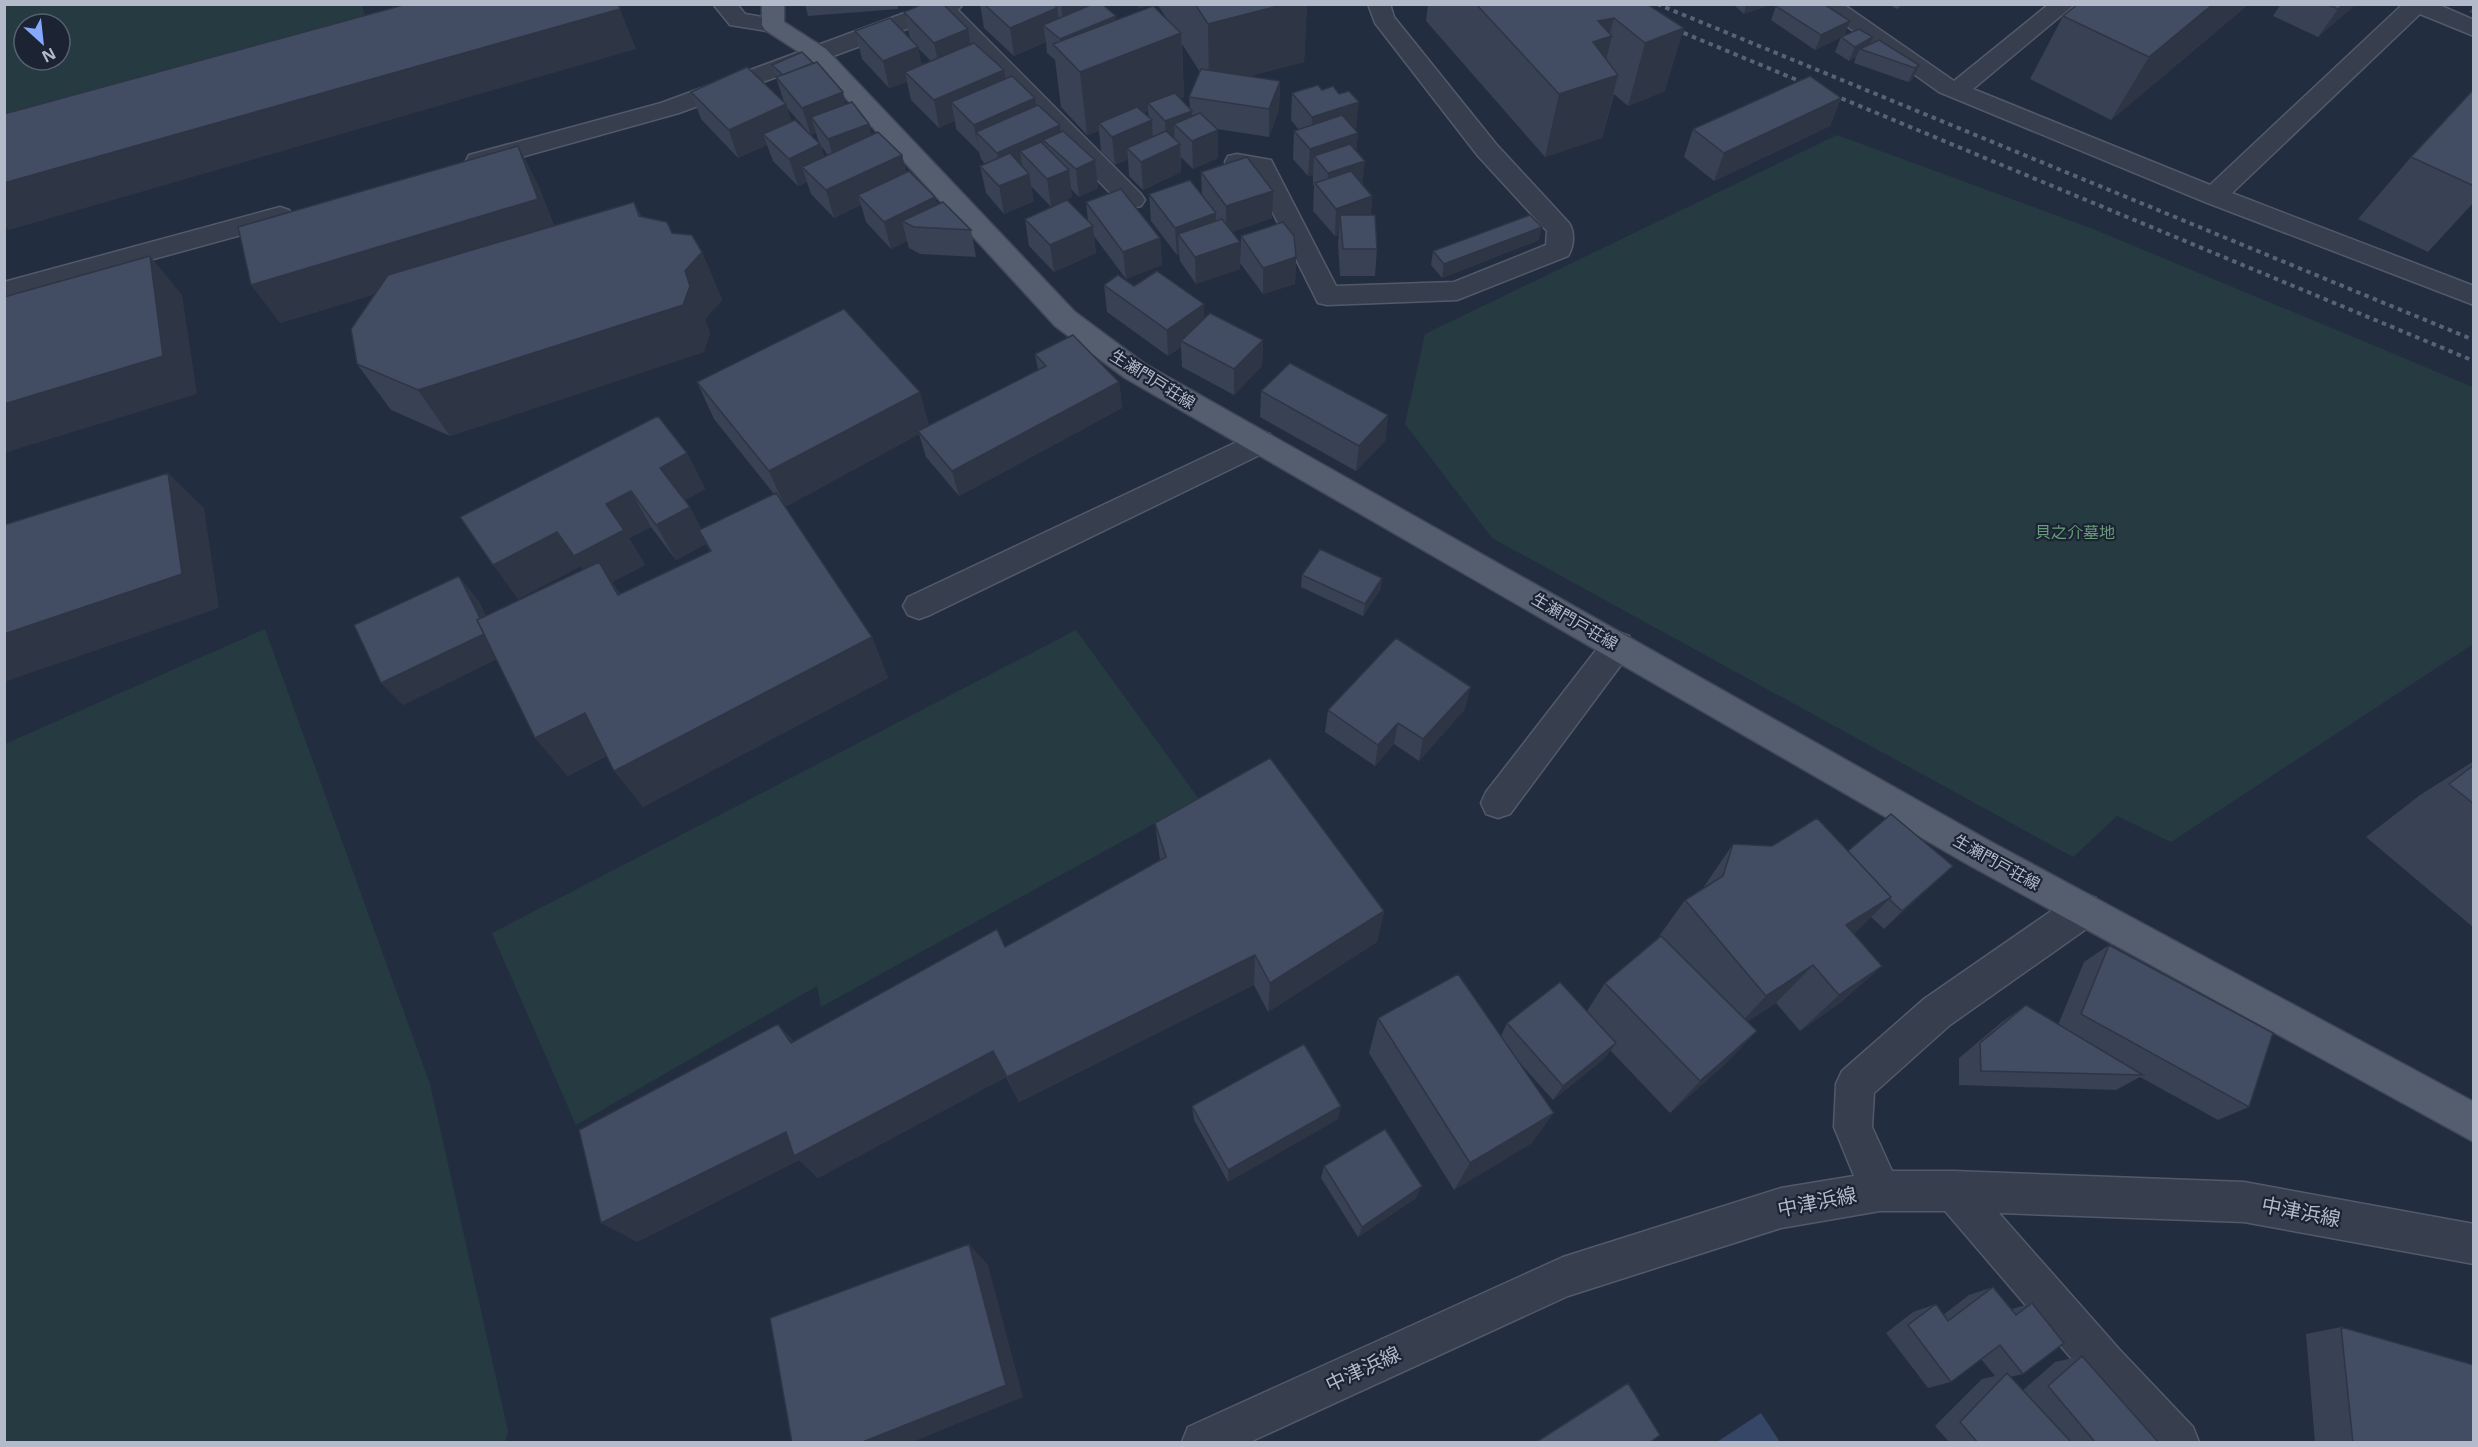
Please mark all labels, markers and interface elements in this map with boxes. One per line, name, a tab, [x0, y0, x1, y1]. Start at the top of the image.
north arrow	[12, 12, 72, 72]
text: N	[38, 43, 60, 68]
street label: 生瀬門戸荘線	[1106, 344, 1200, 414]
park label: 貝之介墓地	[2035, 521, 2115, 543]
street label: 生瀬門戸荘線	[1528, 587, 1622, 655]
street label: 生瀬門戸荘線	[1950, 829, 2044, 895]
street label: 中津浜線	[1775, 1181, 1859, 1222]
street label: 中津浜線	[2259, 1191, 2343, 1232]
street label: 中津浜線	[1321, 1339, 1405, 1398]

